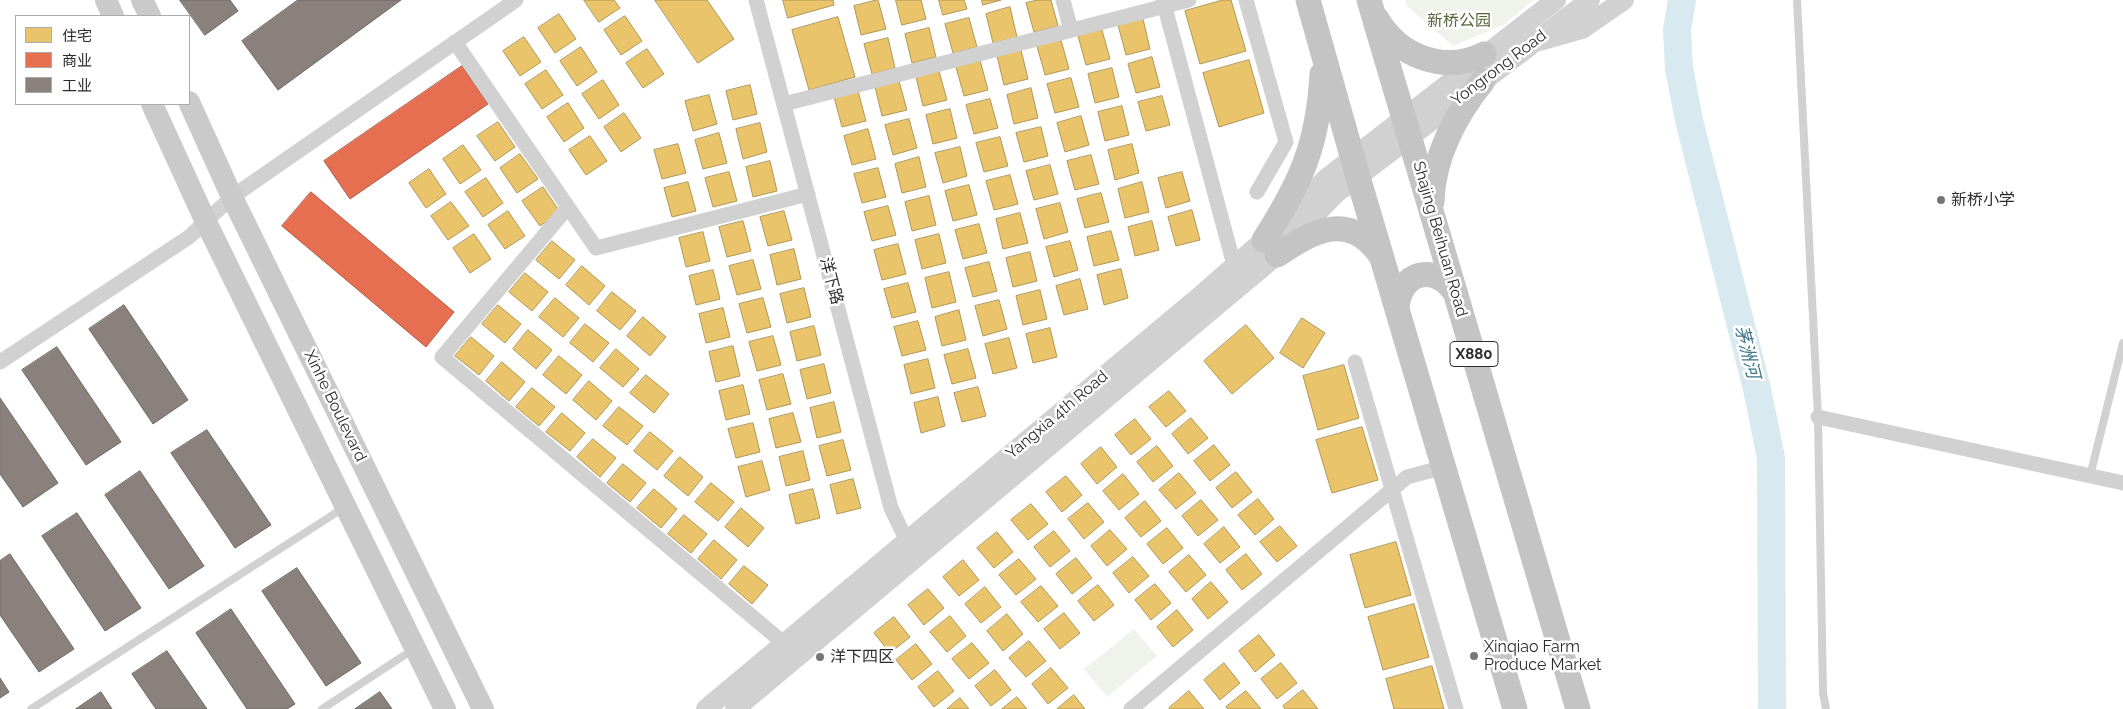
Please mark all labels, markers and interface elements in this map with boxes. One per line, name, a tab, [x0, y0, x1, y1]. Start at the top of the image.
park label: 新桥公园	[1427, 11, 1491, 31]
legend	[15, 15, 190, 105]
street label: Yongrong Road	[1448, 26, 1550, 110]
text: 住宅	[62, 27, 92, 45]
text: 商业	[62, 52, 92, 70]
text: 工业	[62, 77, 92, 95]
street label: Shajing Beihuan Road	[1409, 159, 1471, 319]
place label: 新桥小学	[1951, 190, 2015, 210]
marker: 新桥小学	[1935, 194, 1947, 206]
street label: 洋下路	[816, 255, 846, 307]
water label: 茅洲河	[1730, 323, 1764, 381]
road number: X880	[1450, 342, 1498, 366]
street label: Xinhe Boulevard	[300, 347, 370, 465]
street label: Yangxia 4th Road	[1002, 367, 1112, 463]
place label: Xinqiao Farm Produce Market	[1484, 637, 1601, 675]
place label: 洋下四区	[830, 647, 894, 667]
marker: Xinqiao Farm Produce Market	[1468, 650, 1480, 662]
marker: 洋下四区	[814, 651, 826, 663]

